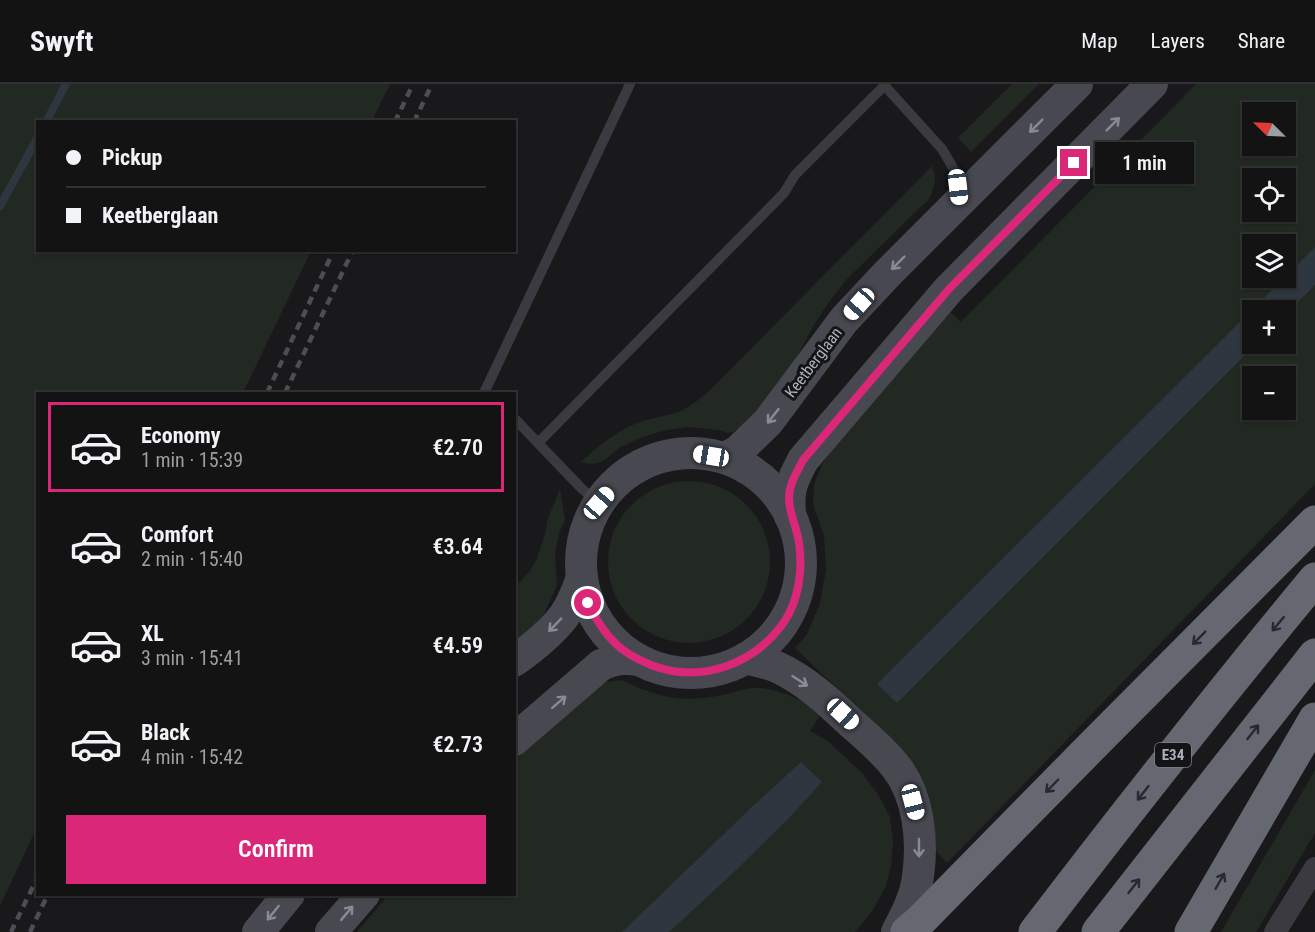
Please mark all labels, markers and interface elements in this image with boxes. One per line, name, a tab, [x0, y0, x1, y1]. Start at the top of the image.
text: Swyft	[30, 25, 93, 58]
text: Map	[1081, 29, 1118, 53]
text: Layers	[1151, 29, 1205, 53]
text: Share	[1238, 29, 1285, 53]
north arrow	[1242, 102, 1296, 156]
map controls	[1242, 102, 1296, 420]
one-way arrow	[1105, 116, 1120, 131]
one-way arrow	[1028, 118, 1043, 133]
callout: 1 min	[1095, 142, 1194, 184]
text: Pickup	[102, 145, 162, 170]
route end	[1060, 149, 1087, 176]
text: 1 min	[1122, 151, 1167, 175]
car	[947, 168, 969, 206]
button: locate	[1242, 168, 1296, 222]
text: Keetberglaan	[102, 203, 218, 228]
button: layers	[1242, 234, 1296, 288]
one-way arrow	[890, 256, 905, 271]
car	[840, 285, 878, 323]
button: +	[1242, 300, 1296, 354]
street label: Keetberglaan	[781, 323, 846, 401]
button: −	[1242, 366, 1296, 420]
one-way arrow	[766, 407, 779, 423]
icon: car	[69, 420, 123, 474]
text: Economy	[141, 423, 221, 448]
text: €2.70	[432, 435, 483, 460]
car	[692, 444, 730, 468]
text: 1 min · 15:39	[141, 448, 243, 472]
car	[580, 484, 618, 522]
icon: car	[69, 519, 123, 573]
text: Comfort	[141, 522, 214, 547]
text: €3.64	[432, 534, 483, 559]
text: 2 min · 15:40	[141, 547, 243, 571]
route start	[574, 589, 601, 616]
one-way arrow	[1271, 616, 1284, 632]
one-way arrow	[549, 617, 563, 632]
icon: car	[69, 618, 123, 672]
text: XL	[141, 621, 164, 646]
one-way arrow	[1192, 631, 1207, 646]
text: €4.59	[432, 633, 483, 658]
text: 3 min · 15:41	[141, 646, 243, 670]
one-way arrow	[791, 675, 808, 687]
one-way arrow	[551, 695, 566, 709]
car	[824, 695, 862, 733]
icon: car	[69, 717, 123, 771]
text: Black	[141, 720, 190, 745]
one-way arrow	[1247, 724, 1260, 740]
text: €2.73	[432, 732, 483, 757]
road number: E34	[1155, 743, 1191, 767]
text: 4 min · 15:42	[141, 745, 243, 769]
one-way arrow	[1045, 779, 1060, 794]
car	[900, 782, 926, 822]
one-way arrow	[1136, 785, 1149, 801]
button: Confirm	[66, 815, 486, 884]
one-way arrow	[913, 838, 925, 858]
one-way arrow	[1215, 873, 1227, 890]
one-way arrow	[1127, 878, 1140, 894]
one-way arrow	[267, 905, 280, 921]
one-way arrow	[341, 905, 354, 921]

